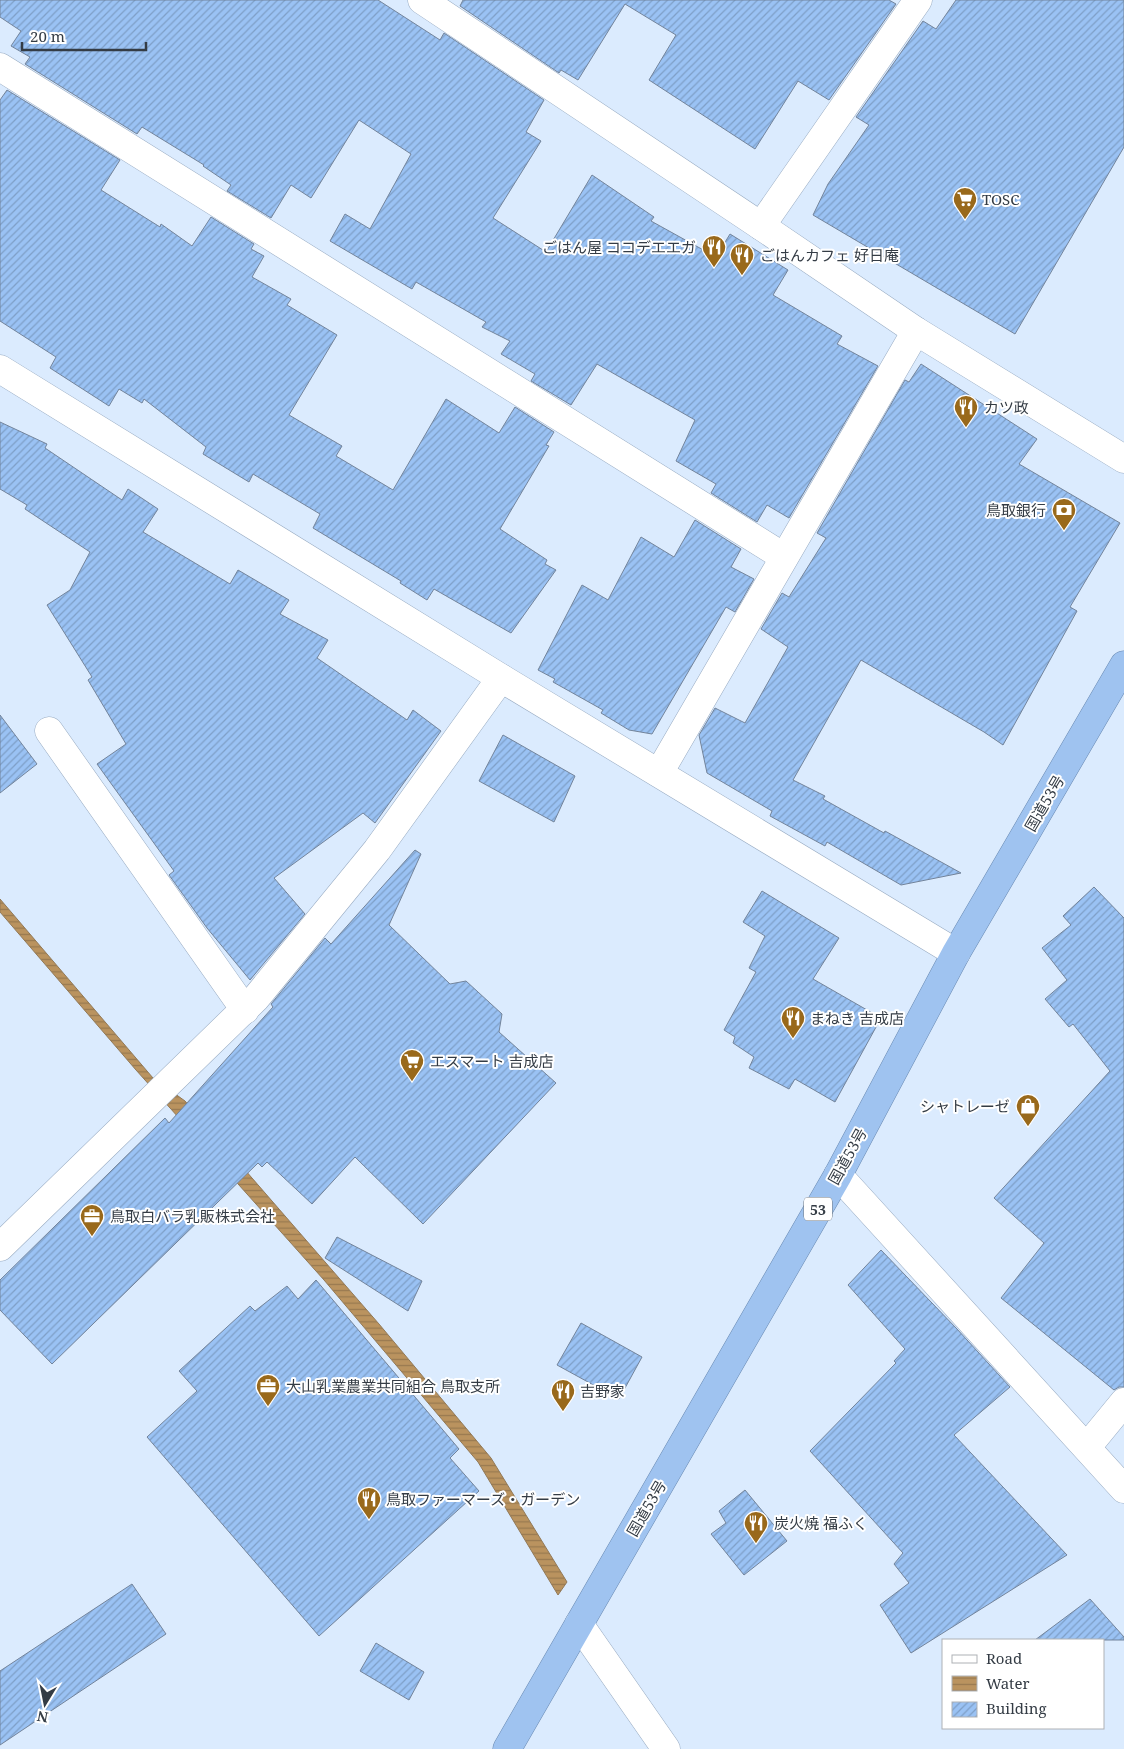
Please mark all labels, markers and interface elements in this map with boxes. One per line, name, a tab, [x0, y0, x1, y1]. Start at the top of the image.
scale bar	[22, 20, 146, 52]
text: 20 m	[30, 26, 65, 46]
supermarket icon: TOSC	[952, 186, 978, 220]
place label: TOSC	[982, 189, 1019, 209]
restaurant icon: ごはん屋 ココデエエガ	[701, 234, 727, 268]
place label: ごはん屋 ココデエエガ	[542, 237, 696, 257]
restaurant icon: ごはんカフェ 好日庵	[729, 242, 755, 276]
place label: ごはんカフェ 好日庵	[760, 245, 899, 265]
restaurant icon: カツ政	[953, 394, 979, 428]
place label: カツ政	[984, 397, 1029, 417]
bank icon: 鳥取銀行	[1051, 497, 1077, 531]
place label: 鳥取銀行	[986, 500, 1046, 520]
street label: 国道53号	[1020, 771, 1068, 835]
restaurant icon: まねき 吉成店	[780, 1005, 806, 1039]
place label: まねき 吉成店	[810, 1008, 904, 1028]
supermarket icon: エスマート 吉成店	[399, 1048, 425, 1082]
place label: エスマート 吉成店	[430, 1051, 553, 1071]
shop icon: シャトレーゼ	[1015, 1093, 1041, 1127]
place label: シャトレーゼ	[920, 1096, 1010, 1116]
street label: 国道53号	[823, 1124, 871, 1188]
road number: 53	[804, 1198, 832, 1220]
office icon: 鳥取白バラ乳販株式会社	[79, 1203, 105, 1237]
place label: 鳥取白バラ乳販株式会社	[110, 1206, 275, 1226]
office icon: 大山乳業農業共同組合 鳥取支所	[255, 1373, 281, 1407]
place label: 大山乳業農業共同組合 鳥取支所	[286, 1376, 500, 1396]
restaurant icon: 吉野家	[550, 1378, 576, 1412]
place label: 吉野家	[580, 1381, 625, 1401]
street label: 国道53号	[622, 1476, 670, 1540]
restaurant icon: 鳥取ファーマーズ・ガーデン	[356, 1486, 382, 1520]
place label: 鳥取ファーマーズ・ガーデン	[386, 1489, 580, 1509]
restaurant icon: 炭火焼 福ふく	[743, 1510, 769, 1544]
place label: 炭火焼 福ふく	[774, 1513, 868, 1533]
legend	[942, 1639, 1104, 1729]
text: Road	[986, 1648, 1022, 1668]
text: Water	[986, 1673, 1029, 1693]
north arrow	[20, 1679, 70, 1729]
text: Building	[986, 1698, 1047, 1718]
text: N	[36, 1707, 50, 1728]

